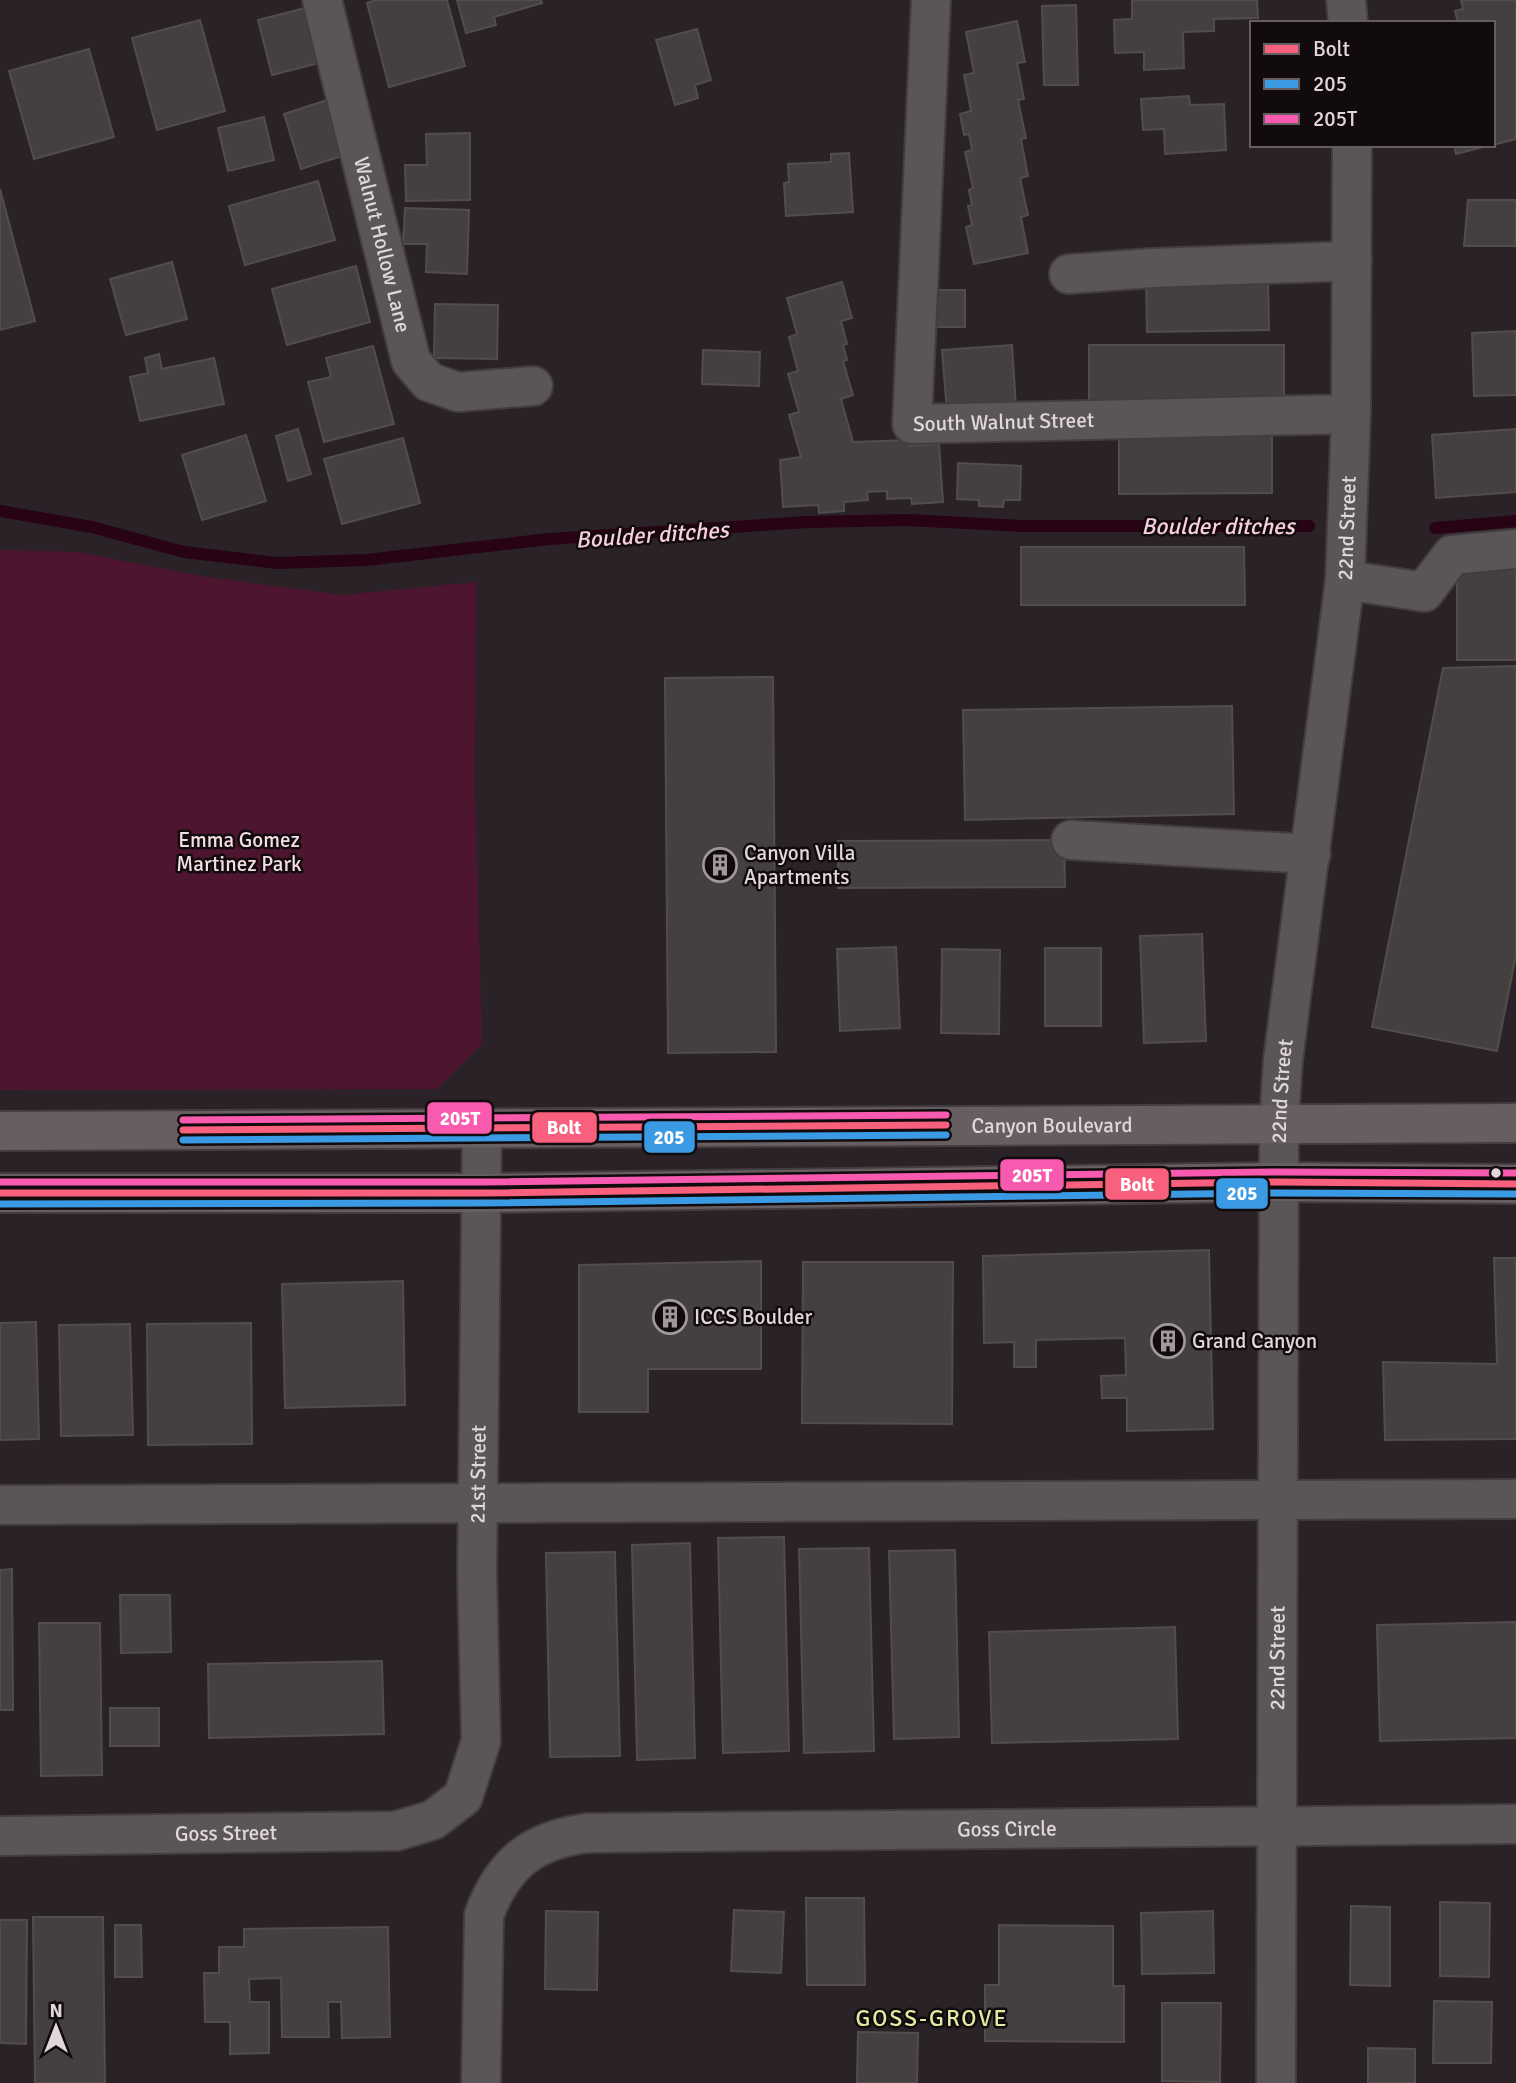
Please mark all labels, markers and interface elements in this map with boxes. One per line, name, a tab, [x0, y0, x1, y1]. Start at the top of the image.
legend	[1250, 21, 1495, 147]
text: Bolt	[1313, 36, 1350, 62]
text: 205	[1313, 71, 1347, 97]
text: 205T	[1313, 106, 1358, 132]
street label: Walnut Hollow Lane	[348, 154, 416, 335]
street label: South Walnut Street	[913, 407, 1094, 437]
street label: 22nd Street	[1332, 475, 1362, 581]
water label: Boulder ditches	[1141, 512, 1297, 541]
water label: Boulder ditches	[575, 515, 731, 555]
park label: Emma Gomez Martinez Park	[176, 827, 302, 877]
place label: Canyon Villa Apartments	[744, 840, 855, 890]
building icon: Canyon Villa Apartments	[701, 846, 739, 884]
street label: 22nd Street	[1266, 1037, 1299, 1143]
line badge: 205T	[426, 1101, 493, 1135]
text: 205T	[440, 1107, 481, 1131]
line badge: Bolt	[531, 1111, 598, 1144]
street label: Canyon Boulevard	[971, 1112, 1133, 1139]
text: Bolt	[547, 1116, 581, 1140]
line badge: 205	[643, 1120, 696, 1154]
text: 205	[654, 1126, 684, 1150]
line badge: 205T	[999, 1158, 1065, 1192]
text: 205T	[1012, 1164, 1053, 1188]
unlabelled marker	[1489, 1166, 1503, 1180]
line badge: Bolt	[1104, 1167, 1170, 1201]
text: Bolt	[1120, 1173, 1154, 1197]
line badge: 205	[1215, 1177, 1269, 1210]
text: 205	[1227, 1182, 1257, 1206]
building icon: ICCS Boulder	[651, 1298, 689, 1336]
place label: ICCS Boulder	[694, 1304, 813, 1330]
building icon: Grand Canyon	[1149, 1322, 1187, 1360]
place label: Grand Canyon	[1192, 1328, 1317, 1354]
street label: 21st Street	[465, 1425, 492, 1524]
street label: 22nd Street	[1264, 1606, 1290, 1710]
street label: Goss Circle	[957, 1815, 1057, 1842]
street label: Goss Street	[175, 1820, 277, 1847]
north arrow	[21, 1992, 91, 2062]
text: N	[49, 1999, 63, 2023]
district label: GOSS-GROVE	[856, 2004, 1008, 2033]

